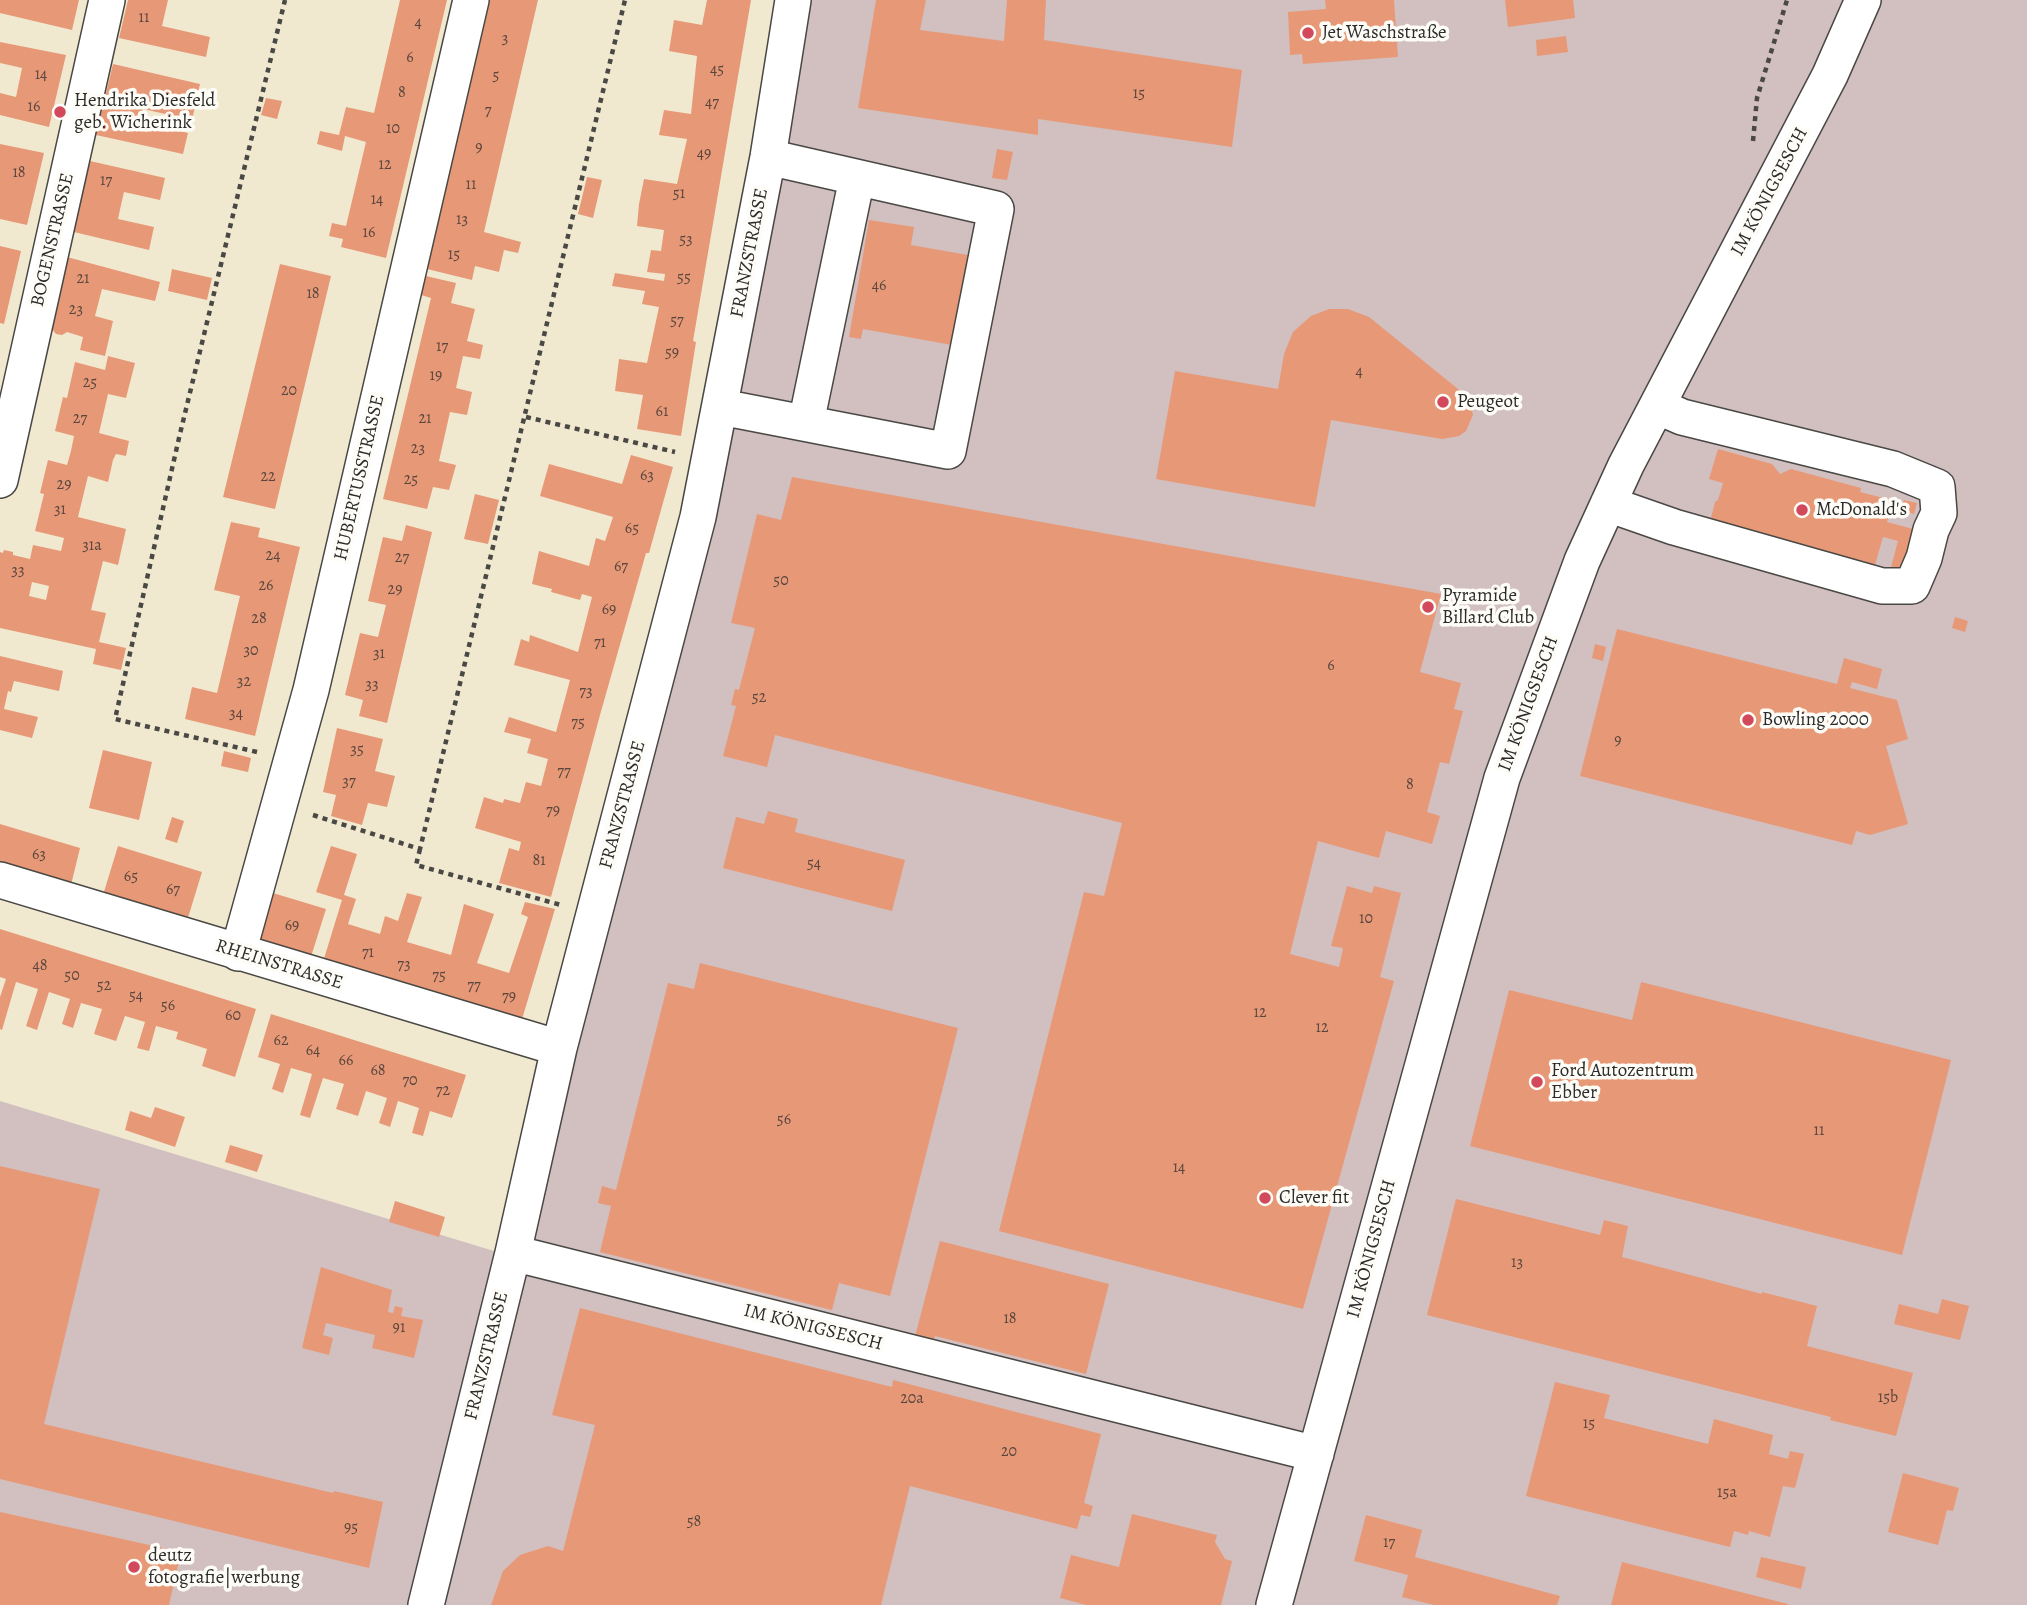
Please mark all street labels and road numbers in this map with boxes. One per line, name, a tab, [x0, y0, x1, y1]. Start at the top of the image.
street label: IM KÖNIGSESCH	[1727, 124, 1813, 260]
street label: BOGENSTRASSE	[27, 171, 79, 309]
street label: FRANZSTRASSE	[726, 186, 774, 320]
street label: HUBERTUSSTRASSE	[330, 393, 390, 563]
street label: IM KÖNIGSESCH	[1494, 633, 1564, 775]
street label: FRANZSTRASSE	[595, 739, 651, 871]
street label: RHEINSTRASSE	[212, 935, 346, 995]
street label: IM KÖNIGSESCH	[1343, 1177, 1401, 1321]
street label: FRANZSTRASSE	[460, 1289, 514, 1423]
street label: IM KÖNIGSESCH	[741, 1300, 885, 1356]

